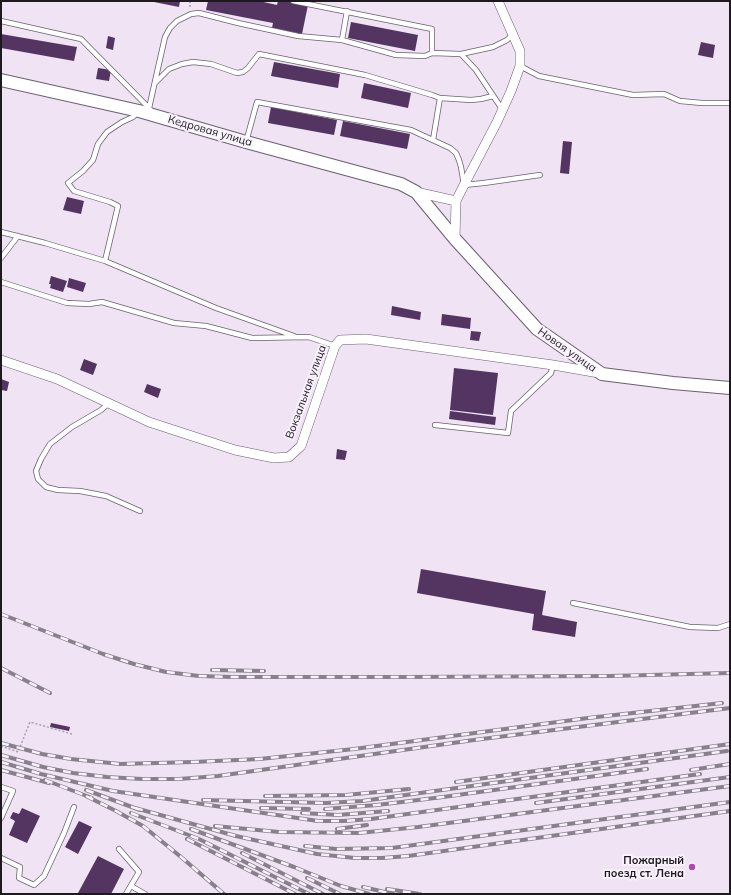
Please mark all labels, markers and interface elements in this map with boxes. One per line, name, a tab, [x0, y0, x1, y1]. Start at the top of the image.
street label: Кедровая улица	[166, 113, 254, 149]
street label: Новая улица	[535, 325, 599, 375]
street label: Вокзальная улица	[283, 343, 329, 441]
place label: Пожарный поезд ст. Лена	[604, 854, 684, 880]
marker: Пожарный поезд ст. Лена	[687, 862, 697, 872]

